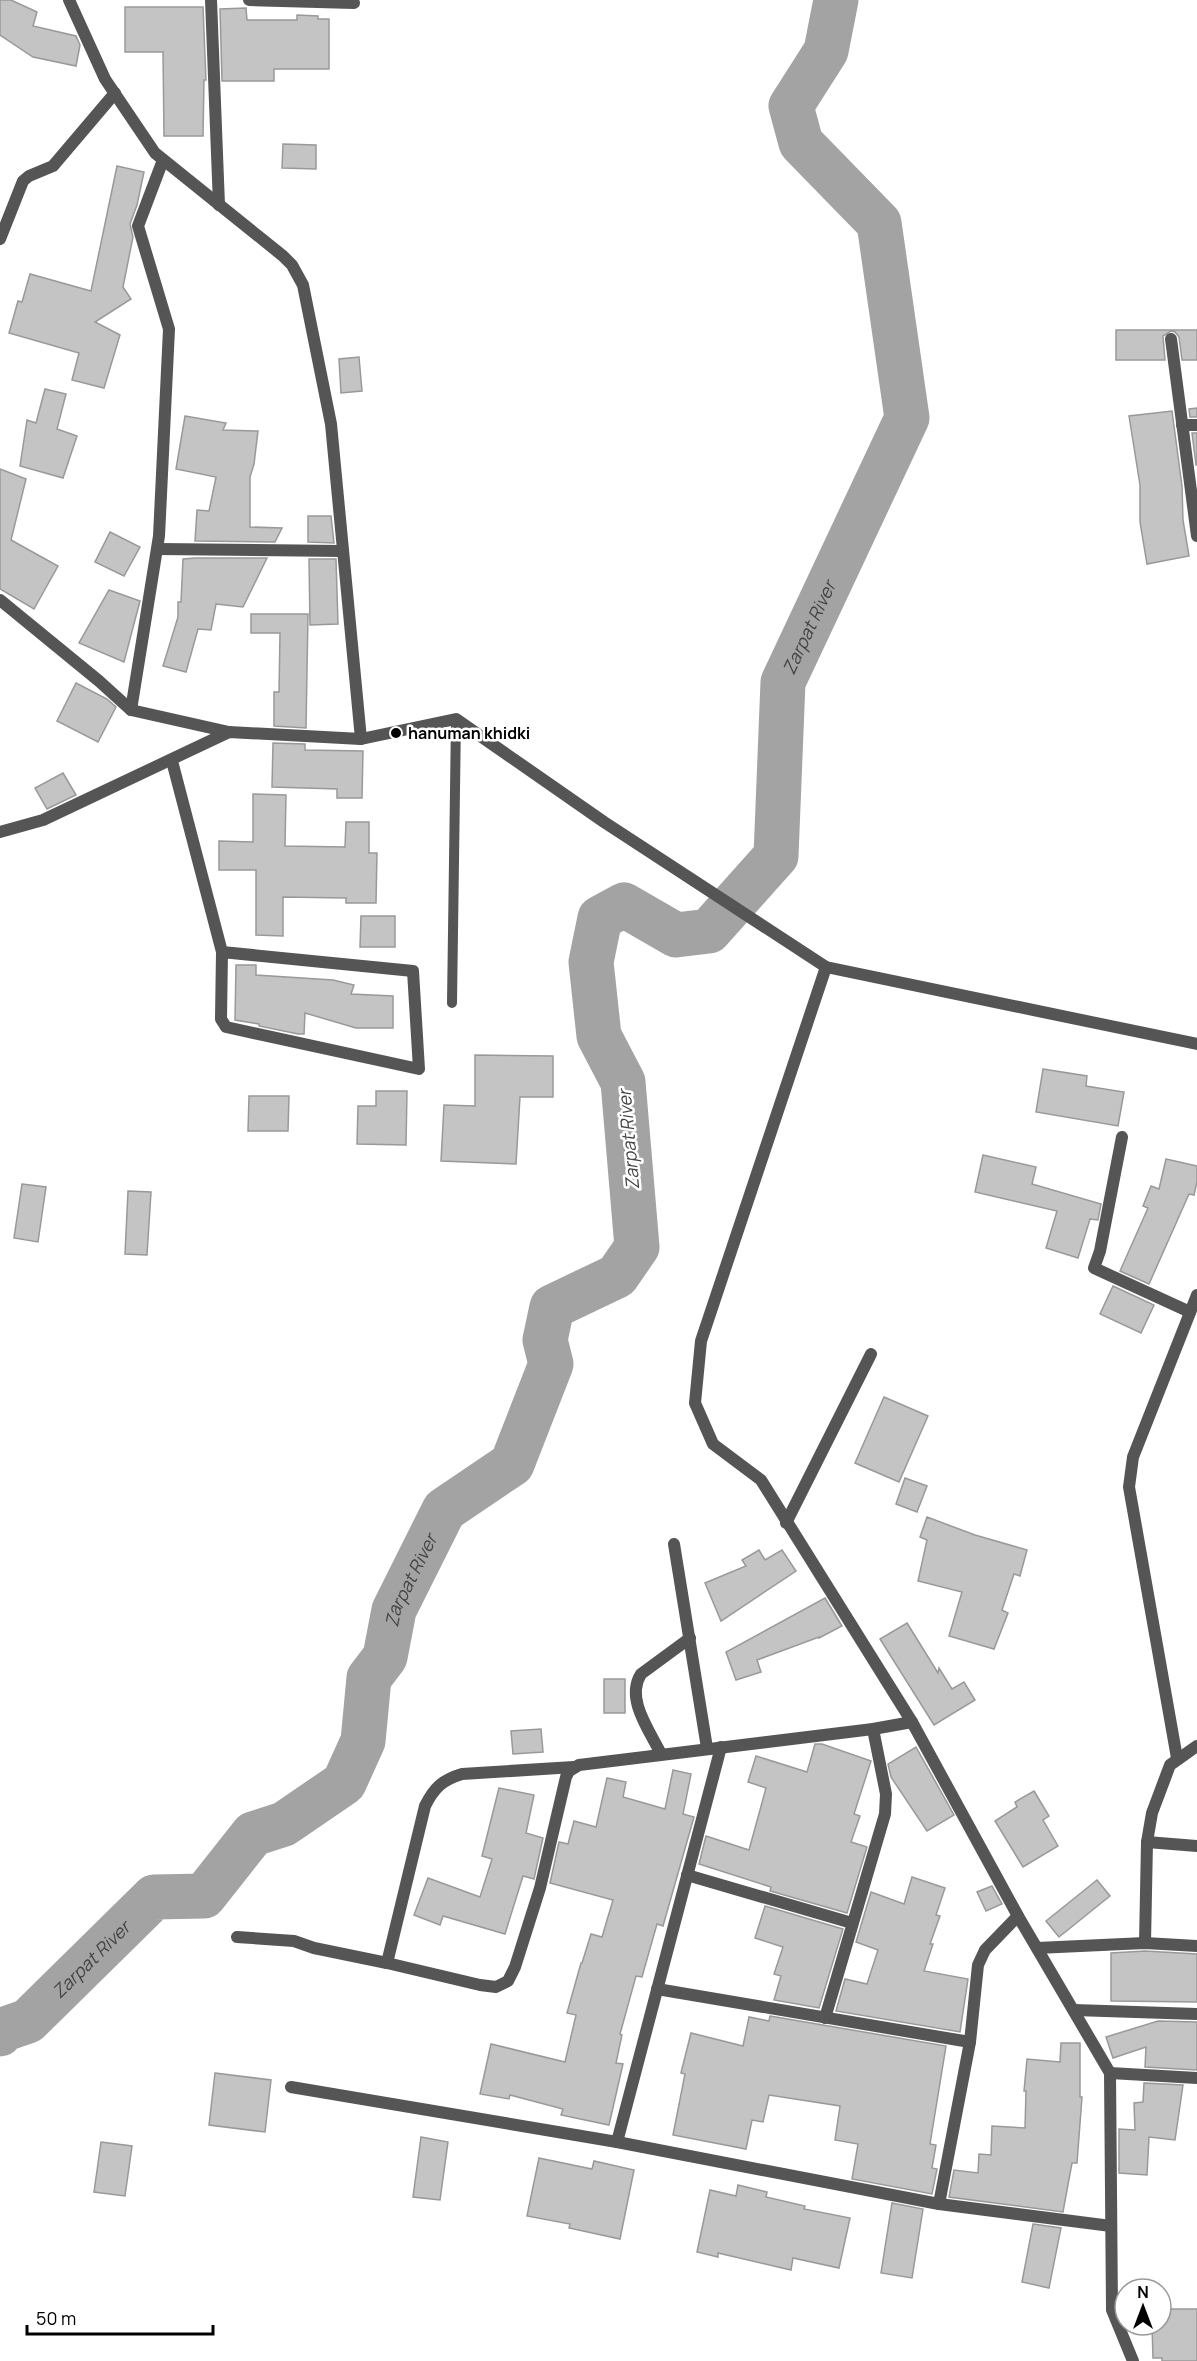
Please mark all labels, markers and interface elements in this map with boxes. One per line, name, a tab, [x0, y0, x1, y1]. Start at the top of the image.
water label: Zarpat River	[776, 575, 842, 678]
place label: hanuman khidki	[408, 722, 530, 744]
marker: hanuman khidki	[389, 726, 403, 740]
water label: Zarpat River	[611, 1086, 644, 1191]
water label: Zarpat River	[379, 1528, 443, 1629]
water label: Zarpat River	[47, 1914, 137, 2003]
north arrow	[1113, 2277, 1173, 2337]
text: N	[1137, 2281, 1149, 2303]
scale bar	[27, 2298, 213, 2336]
text: 50 m	[36, 2306, 76, 2330]

